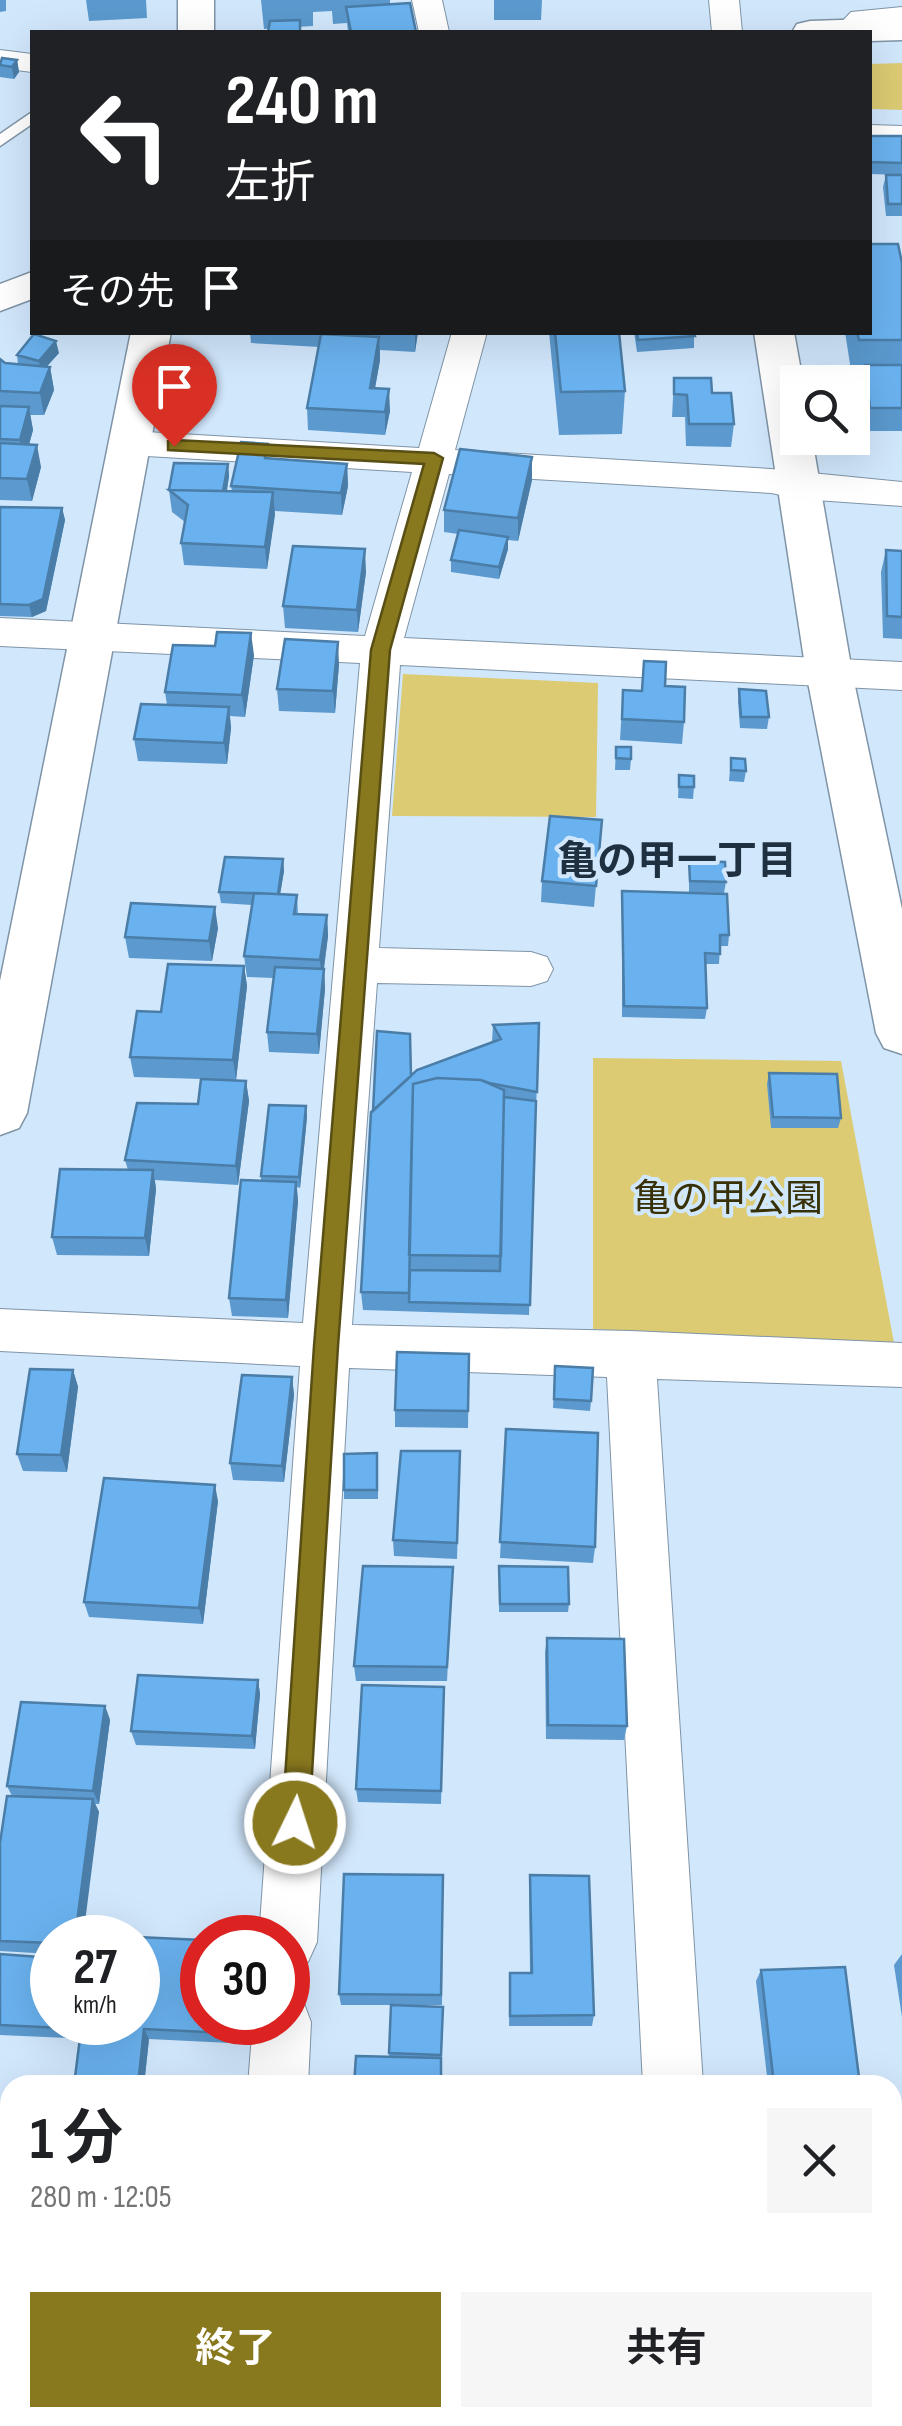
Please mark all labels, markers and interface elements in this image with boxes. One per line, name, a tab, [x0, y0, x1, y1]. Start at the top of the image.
text: 240 m	[225, 60, 379, 144]
icon: left	[60, 70, 190, 200]
text: 左折	[225, 156, 315, 211]
icon: arrive	[194, 260, 249, 315]
text: その先	[60, 270, 174, 315]
pin	[132, 344, 217, 447]
icon: arrive	[147, 359, 202, 414]
map controls	[780, 365, 870, 455]
button: search	[780, 365, 870, 455]
district label: 亀の甲一丁目	[557, 838, 797, 886]
park label: 亀の甲公園	[633, 1177, 823, 1222]
position arrow	[243, 1771, 347, 1875]
speed limit sign: 30	[180, 1915, 310, 2045]
text: 27	[73, 1938, 117, 1998]
text: km/h	[73, 1990, 117, 2021]
text: 1 分	[30, 2104, 123, 2176]
button: close	[767, 2108, 872, 2213]
text: 280 m · 12:05	[30, 2178, 172, 2217]
button: 終了	[30, 2292, 441, 2407]
button: 共有	[461, 2292, 872, 2407]

